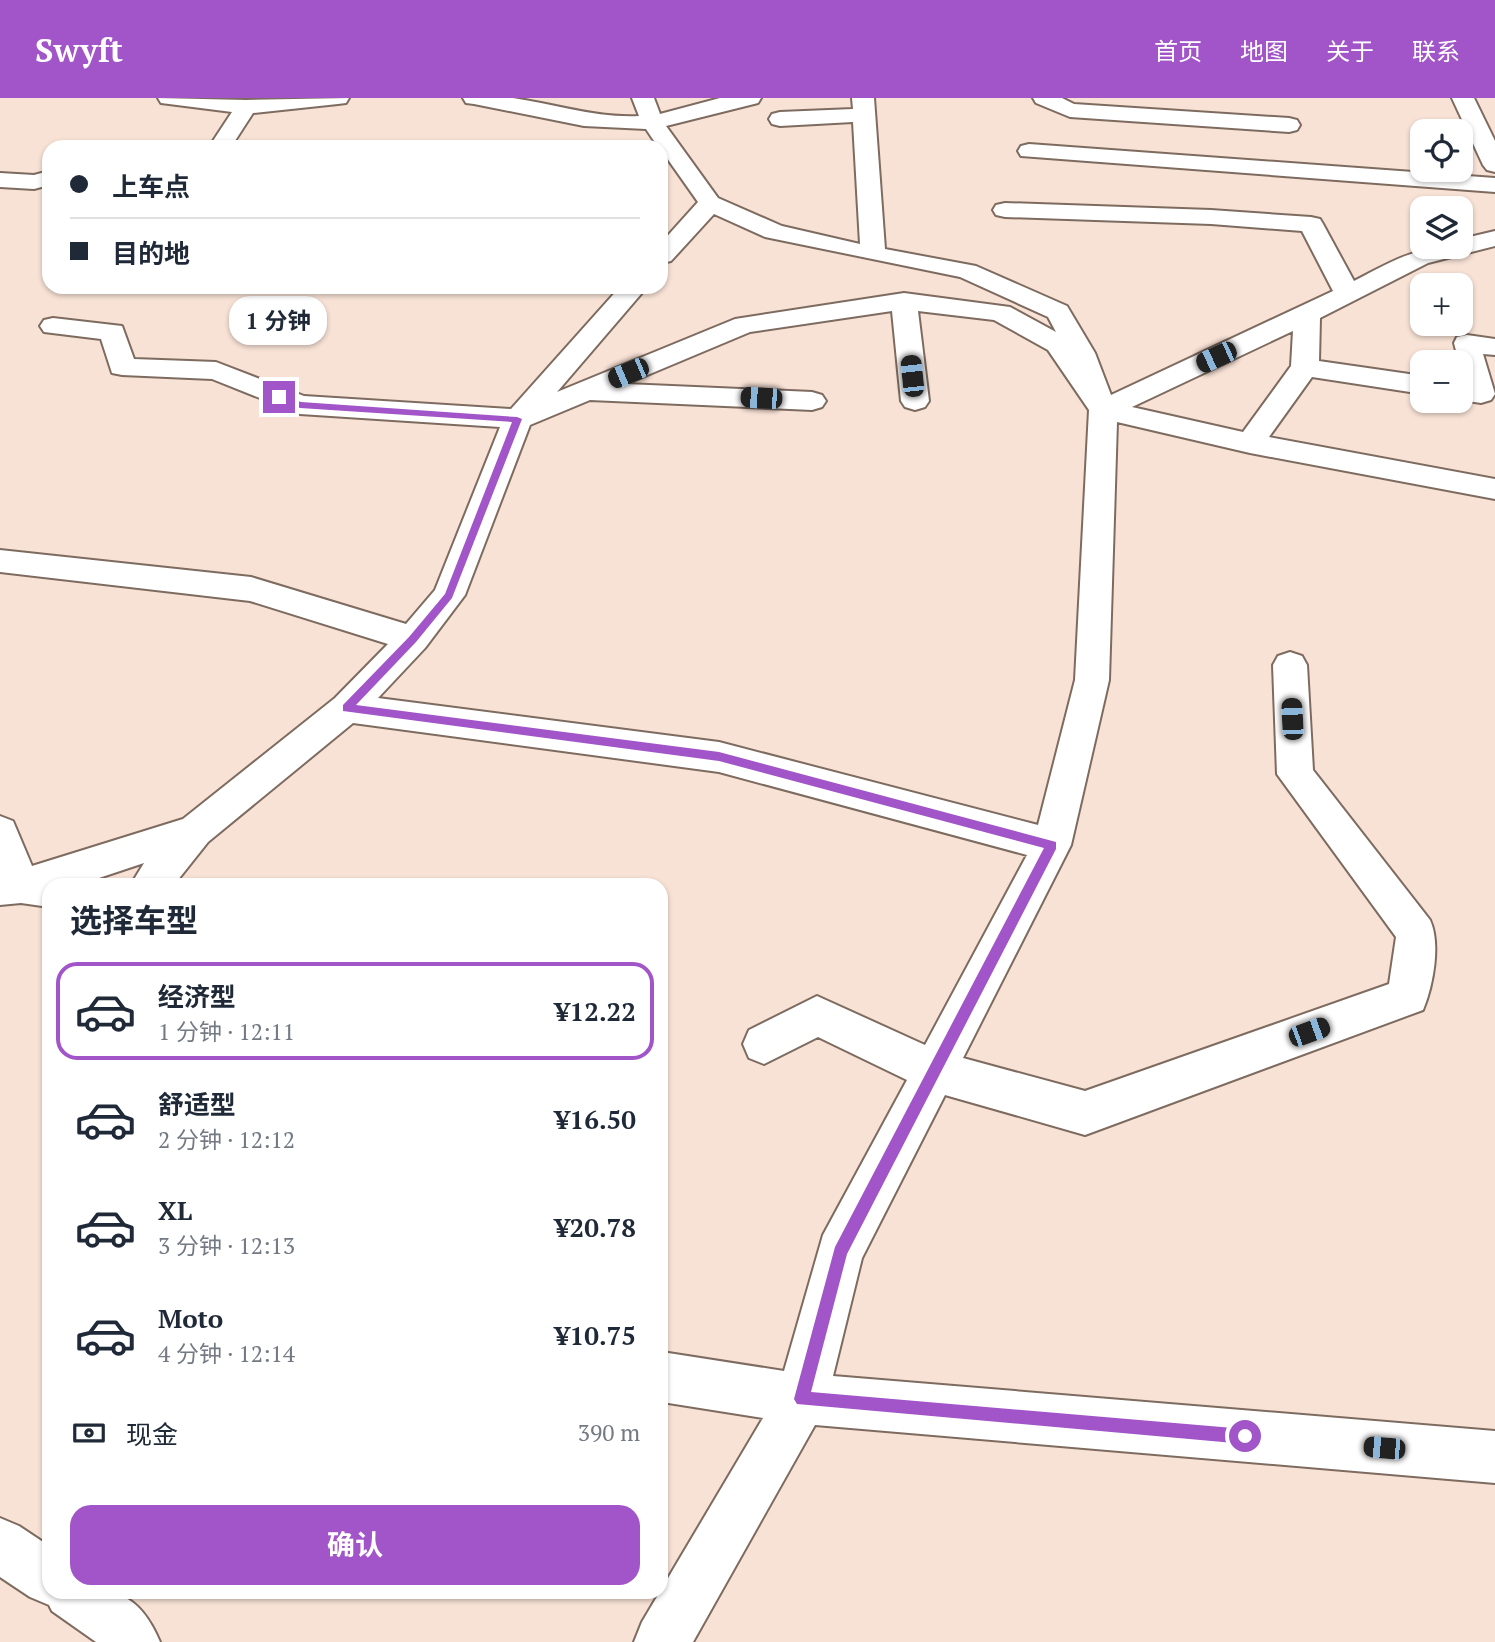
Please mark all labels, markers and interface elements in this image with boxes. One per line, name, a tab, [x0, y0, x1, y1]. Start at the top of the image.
text: Swyft	[35, 28, 123, 71]
text: 首页	[1154, 35, 1202, 67]
text: 地图	[1240, 35, 1288, 67]
text: 关于	[1326, 35, 1374, 67]
text: 联系	[1412, 35, 1460, 67]
map controls	[1410, 119, 1473, 413]
button: locate	[1410, 119, 1473, 182]
text: 上车点	[112, 169, 190, 203]
button: layers	[1410, 196, 1473, 259]
text: 目的地	[112, 236, 190, 270]
button: +	[1410, 273, 1473, 336]
callout: 1 分钟	[230, 296, 328, 344]
text: 1 分钟	[245, 305, 311, 336]
car	[1193, 339, 1240, 375]
button: −	[1410, 350, 1473, 413]
car	[900, 354, 925, 398]
car	[605, 355, 652, 391]
route end	[263, 381, 295, 413]
car	[740, 386, 783, 410]
car	[1281, 697, 1304, 741]
text: 选择车型	[70, 899, 198, 941]
text: 经济型	[158, 979, 236, 1013]
icon: car	[74, 980, 137, 1043]
text: ¥12.22	[555, 994, 636, 1028]
car	[1286, 1015, 1333, 1049]
text: 1 分钟 · 12:11	[158, 1016, 295, 1047]
text: 舒适型	[158, 1087, 236, 1121]
icon: car	[74, 1088, 137, 1151]
text: ¥16.50	[555, 1102, 636, 1136]
text: 2 分钟 · 12:12	[158, 1124, 295, 1155]
text: XL	[158, 1193, 192, 1227]
icon: car	[74, 1196, 137, 1259]
text: ¥20.78	[555, 1210, 636, 1244]
text: 3 分钟 · 12:13	[158, 1230, 295, 1261]
text: Moto	[158, 1301, 223, 1335]
icon: car	[74, 1304, 137, 1367]
text: ¥10.75	[555, 1318, 636, 1352]
text: 4 分钟 · 12:14	[158, 1338, 295, 1369]
icon: cash	[70, 1414, 108, 1452]
text: 现金	[126, 1417, 178, 1451]
text: 390 m	[578, 1417, 640, 1448]
route start	[1229, 1420, 1261, 1452]
car	[1363, 1436, 1406, 1460]
button: 确认	[70, 1505, 640, 1585]

